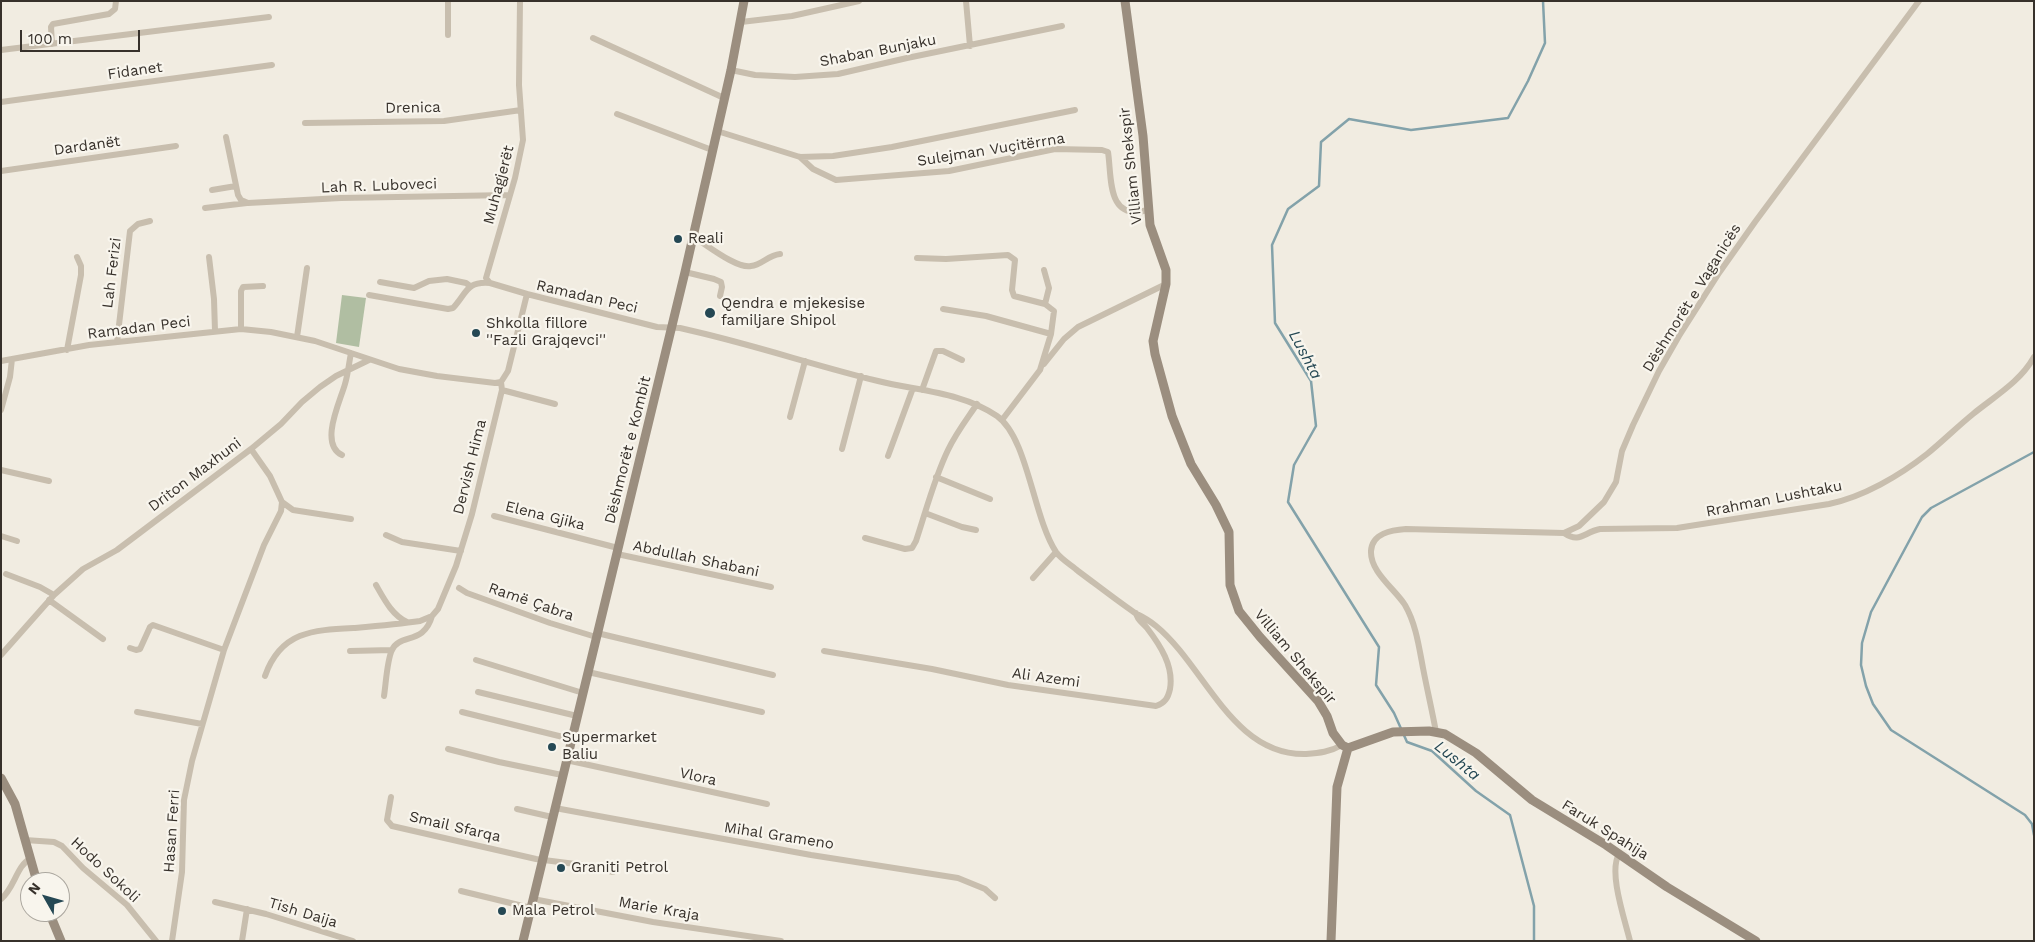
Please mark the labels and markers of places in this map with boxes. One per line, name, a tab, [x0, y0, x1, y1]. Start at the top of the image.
place label: Reali	[688, 230, 723, 248]
marker: Reali	[672, 233, 684, 245]
place label: Qendra e mjekesise familjare Shipol	[721, 295, 865, 330]
marker: Qendra e mjekesise familjare Shipol	[703, 306, 717, 320]
place label: Shkolla fillore ''Fazli Grajqevci''	[486, 315, 606, 350]
marker: Shkolla fillore ''Fazli Grajqevci''	[470, 327, 482, 339]
place label: Supermarket Baliu	[562, 729, 657, 764]
marker: Supermarket Baliu	[546, 741, 558, 753]
place label: Graniti Petrol	[571, 859, 668, 877]
marker: Graniti Petrol	[555, 862, 567, 874]
place label: Mala Petrol	[512, 902, 595, 920]
marker: Mala Petrol	[496, 905, 508, 917]

